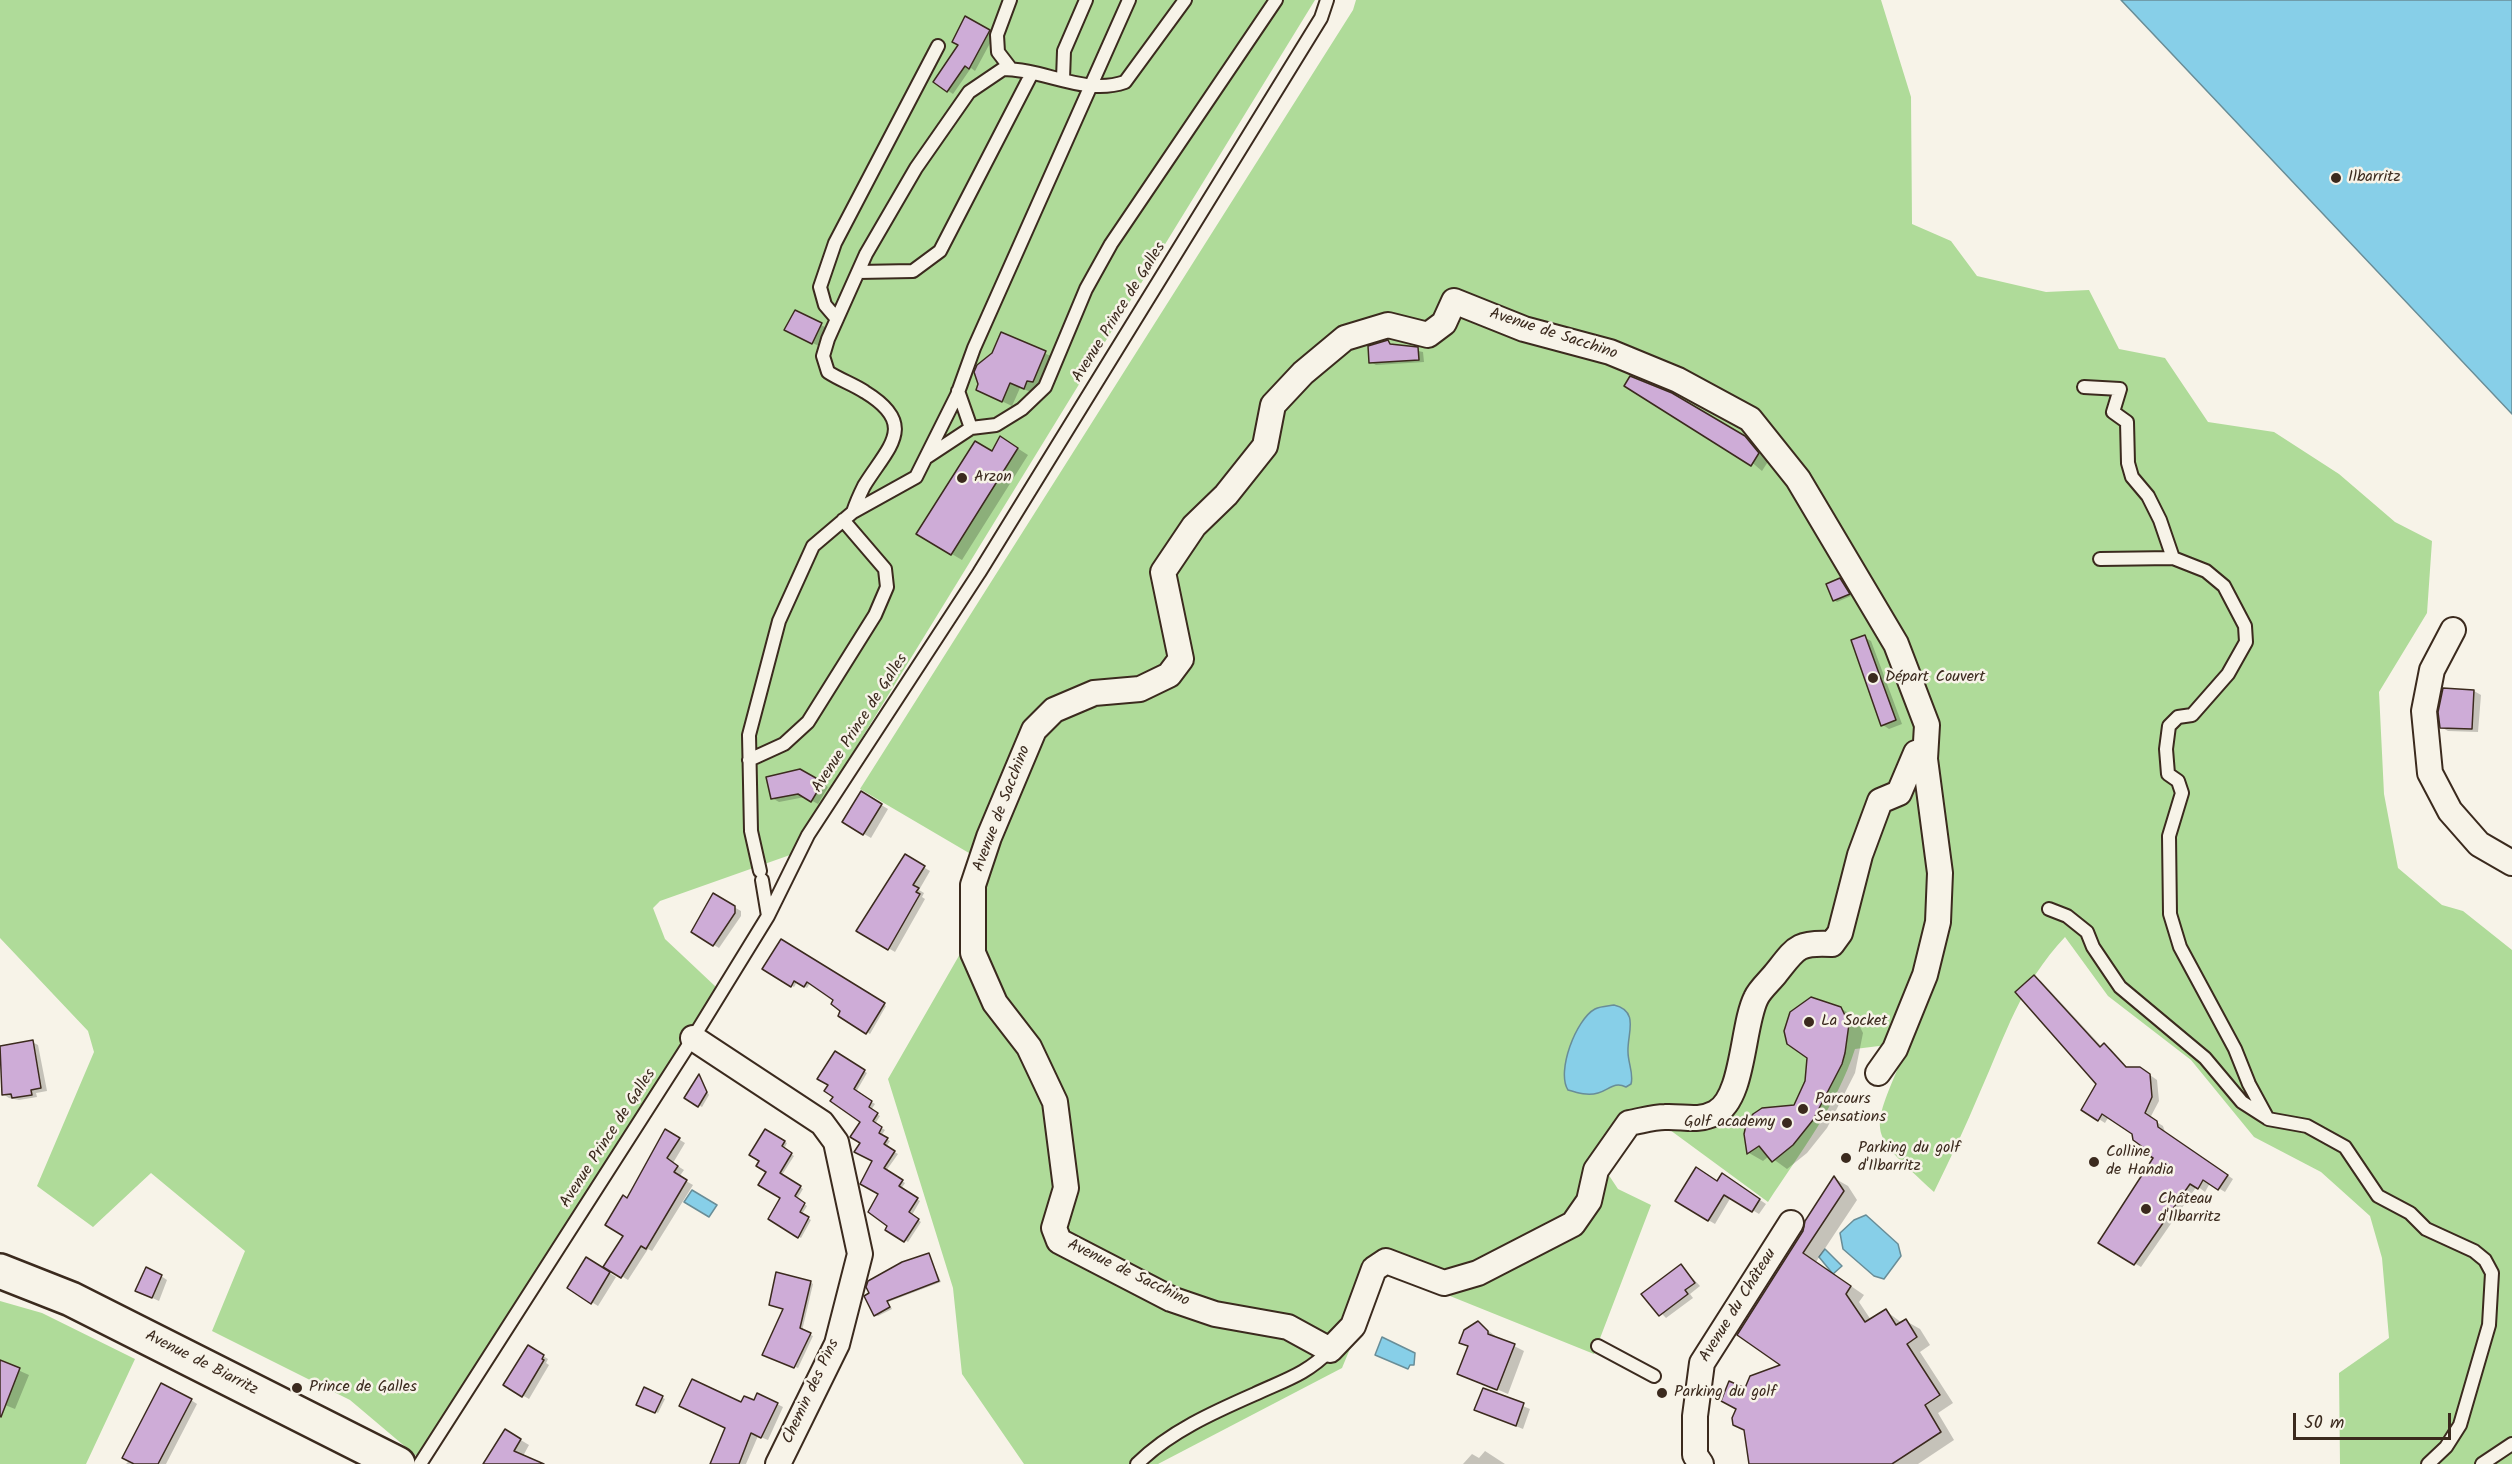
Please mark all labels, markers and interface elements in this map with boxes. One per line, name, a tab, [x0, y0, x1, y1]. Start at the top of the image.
place label: Ilbarritz	[2348, 168, 2400, 188]
marker: Ilbarritz	[2329, 171, 2343, 185]
street label: Avenue Prince de Galles	[1069, 240, 1171, 386]
street label: Avenue de Sacchino	[1487, 305, 1619, 365]
place label: Arzon	[974, 468, 1012, 488]
marker: Arzon	[955, 471, 969, 485]
street label: Avenue Prince de Galles	[809, 651, 913, 797]
place label: Départ Couvert	[1885, 668, 1985, 688]
marker: Départ Couvert	[1866, 671, 1880, 685]
street label: Avenue de Sacchino	[970, 743, 1036, 875]
place label: La Socket	[1821, 1012, 1887, 1032]
marker: La Socket	[1802, 1015, 1816, 1029]
street label: Avenue Prince de Galles	[557, 1066, 661, 1212]
place label: Parcours Sensations	[1815, 1090, 1886, 1128]
marker: Parcours Sensations	[1796, 1102, 1810, 1116]
place label: Golf academy	[1684, 1113, 1775, 1133]
marker: Golf academy	[1780, 1116, 1794, 1130]
place label: Parking du golf d'Ilbarritz	[1858, 1139, 1960, 1177]
place label: Colline de Handia	[2106, 1143, 2174, 1181]
marker: Parking du golf d'Ilbarritz	[1839, 1151, 1853, 1165]
marker: Colline de Handia	[2087, 1155, 2101, 1169]
place label: Château d'Ilbarritz	[2158, 1190, 2221, 1228]
marker: Château d'Ilbarritz	[2139, 1202, 2153, 1216]
street label: Avenue de Sacchino	[1064, 1236, 1192, 1312]
street label: Avenue du Château	[1696, 1246, 1782, 1366]
street label: Avenue de Biarritz	[141, 1327, 261, 1401]
street label: Chemin des Pins	[779, 1337, 845, 1447]
place label: Prince de Galles	[309, 1378, 417, 1398]
marker: Prince de Galles	[290, 1381, 304, 1395]
place label: Parking du golf	[1674, 1383, 1776, 1403]
marker: Parking du golf	[1655, 1386, 1669, 1400]
scale bar	[2296, 1401, 2454, 1439]
text: 50 m	[2304, 1409, 2344, 1438]

